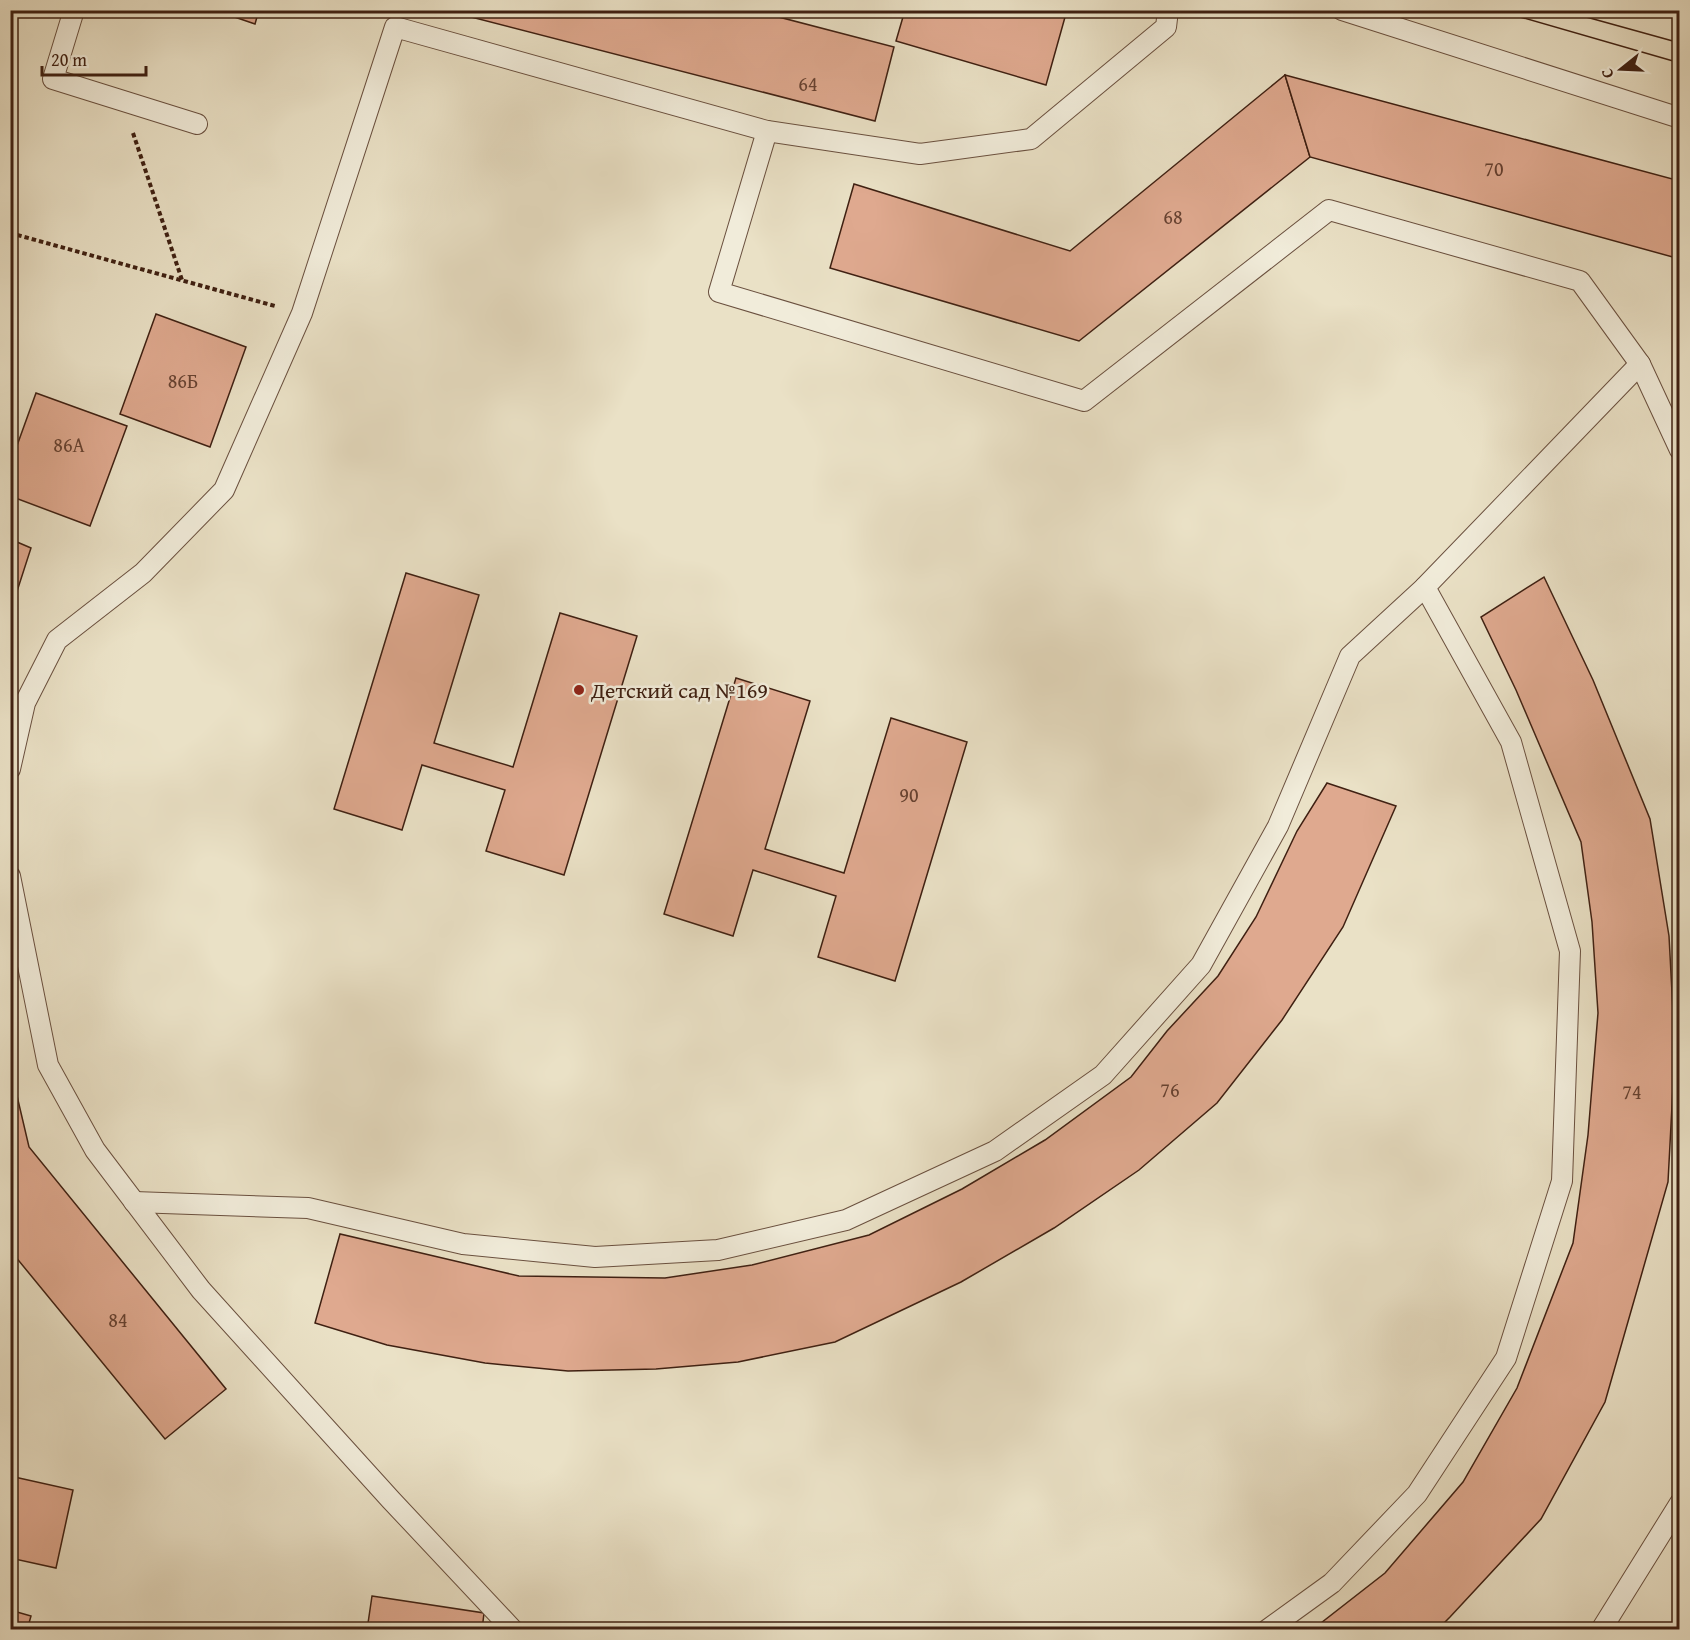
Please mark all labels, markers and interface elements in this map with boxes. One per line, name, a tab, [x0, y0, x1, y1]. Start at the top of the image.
scale bar	[42, 39, 146, 77]
north arrow	[1591, 39, 1651, 99]
text: 20 m	[51, 46, 87, 73]
text: С	[1594, 66, 1620, 82]
house number: 64	[798, 69, 818, 98]
house number: 70	[1484, 154, 1504, 183]
house number: 68	[1163, 202, 1183, 231]
house number: 86Б	[168, 366, 198, 395]
house number: 86А	[53, 430, 85, 459]
place label: Детский сад №169	[590, 674, 768, 706]
marker: Детский сад №169	[572, 683, 586, 697]
house number: 90	[899, 780, 919, 809]
house number: 76	[1160, 1075, 1180, 1104]
house number: 74	[1622, 1077, 1642, 1106]
house number: 84	[108, 1305, 128, 1334]

